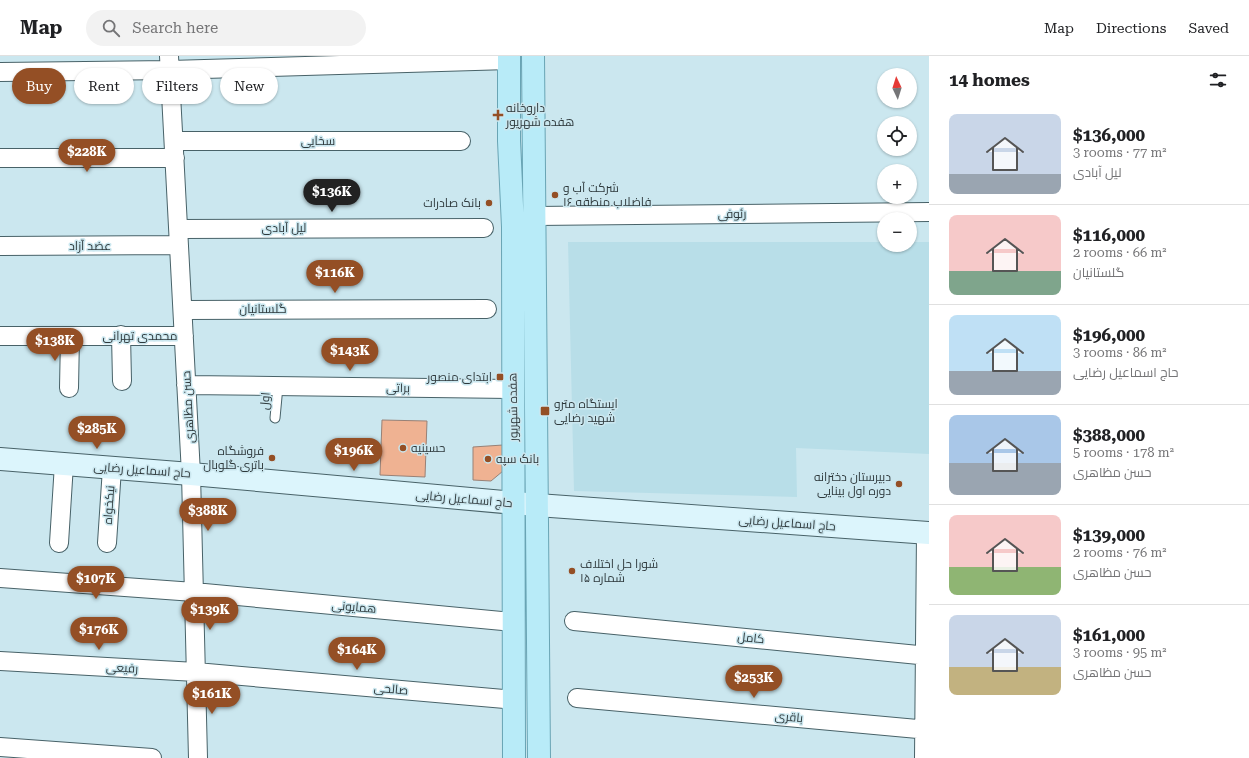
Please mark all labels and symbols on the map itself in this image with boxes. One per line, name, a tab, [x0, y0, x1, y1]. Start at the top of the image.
north arrow	[877, 68, 917, 108]
place label: داروخانه هفده شهریور	[505, 101, 574, 129]
marker: داروخانه هفده شهریور	[493, 110, 503, 120]
street label: سخایی	[301, 134, 335, 148]
pin: $228K	[59, 139, 115, 173]
pin: $136K	[304, 179, 360, 213]
place label: شرکت آب و فاضلاب منطقه ۱۶	[563, 181, 652, 209]
marker: شرکت آب و فاضلاب منطقه ۱۶	[550, 190, 560, 200]
place label: بانک صادرات	[423, 196, 481, 210]
marker: بانک صادرات	[484, 198, 494, 208]
street label: رئوفی	[717, 207, 747, 221]
street label: لیل آبادی	[262, 221, 306, 235]
street label: عضد آزاد	[69, 239, 111, 253]
pin: $116K	[307, 260, 363, 294]
street label: گلستانیان	[239, 302, 287, 316]
pin: $138K	[27, 328, 83, 362]
street label: محمدی تهرانی	[102, 329, 178, 343]
pin: $143K	[322, 338, 378, 372]
place label: ابتدای منصور	[426, 370, 492, 384]
street label: حسن مظاهری	[179, 371, 197, 443]
marker: ابتدای منصور	[495, 372, 505, 382]
street label: هفده شهریور	[505, 373, 521, 442]
street label: براتی	[386, 381, 410, 395]
street label: اول	[257, 392, 273, 410]
place label: ایستگاه مترو شهید رضایی	[554, 397, 618, 425]
marker: ایستگاه مترو شهید رضایی	[539, 405, 551, 417]
pin: $285K	[69, 416, 125, 450]
pin: $196K	[326, 438, 382, 472]
place label: حسینیه	[411, 441, 446, 455]
marker: حسینیه	[398, 443, 408, 453]
place label: فروشگاه باتری گلوبال	[203, 444, 264, 472]
place label: بانک سپه	[496, 452, 539, 467]
marker: فروشگاه باتری گلوبال	[267, 453, 277, 463]
marker: بانک سپه	[483, 454, 493, 464]
street label: حاج اسماعیل رضایی	[93, 460, 191, 481]
place label: دبیرستان دخترانه دوره اول بینایی	[814, 470, 891, 498]
marker: دبیرستان دخترانه دوره اول بینایی	[894, 479, 904, 489]
street label: نیکخواه	[101, 485, 117, 525]
street label: حاج اسماعیل رضایی	[415, 488, 513, 511]
pin: $388K	[180, 498, 236, 532]
street label: حاج اسماعیل رضایی	[738, 513, 836, 534]
place label: شورا حل اختلاف شماره ۱۵	[580, 557, 658, 585]
pin: $107K	[68, 566, 124, 600]
marker: شورا حل اختلاف شماره ۱۵	[567, 566, 577, 576]
pin: $139K	[182, 597, 238, 631]
street label: همایونی	[331, 598, 377, 616]
pin: $176K	[71, 617, 127, 651]
street label: کامل	[737, 630, 765, 646]
pin: $164K	[329, 637, 385, 671]
street label: رفیعی	[106, 660, 138, 676]
pin: $253K	[726, 665, 782, 699]
pin: $161K	[184, 681, 240, 715]
street label: صالحی	[373, 681, 409, 697]
street label: باقری	[774, 709, 804, 725]

